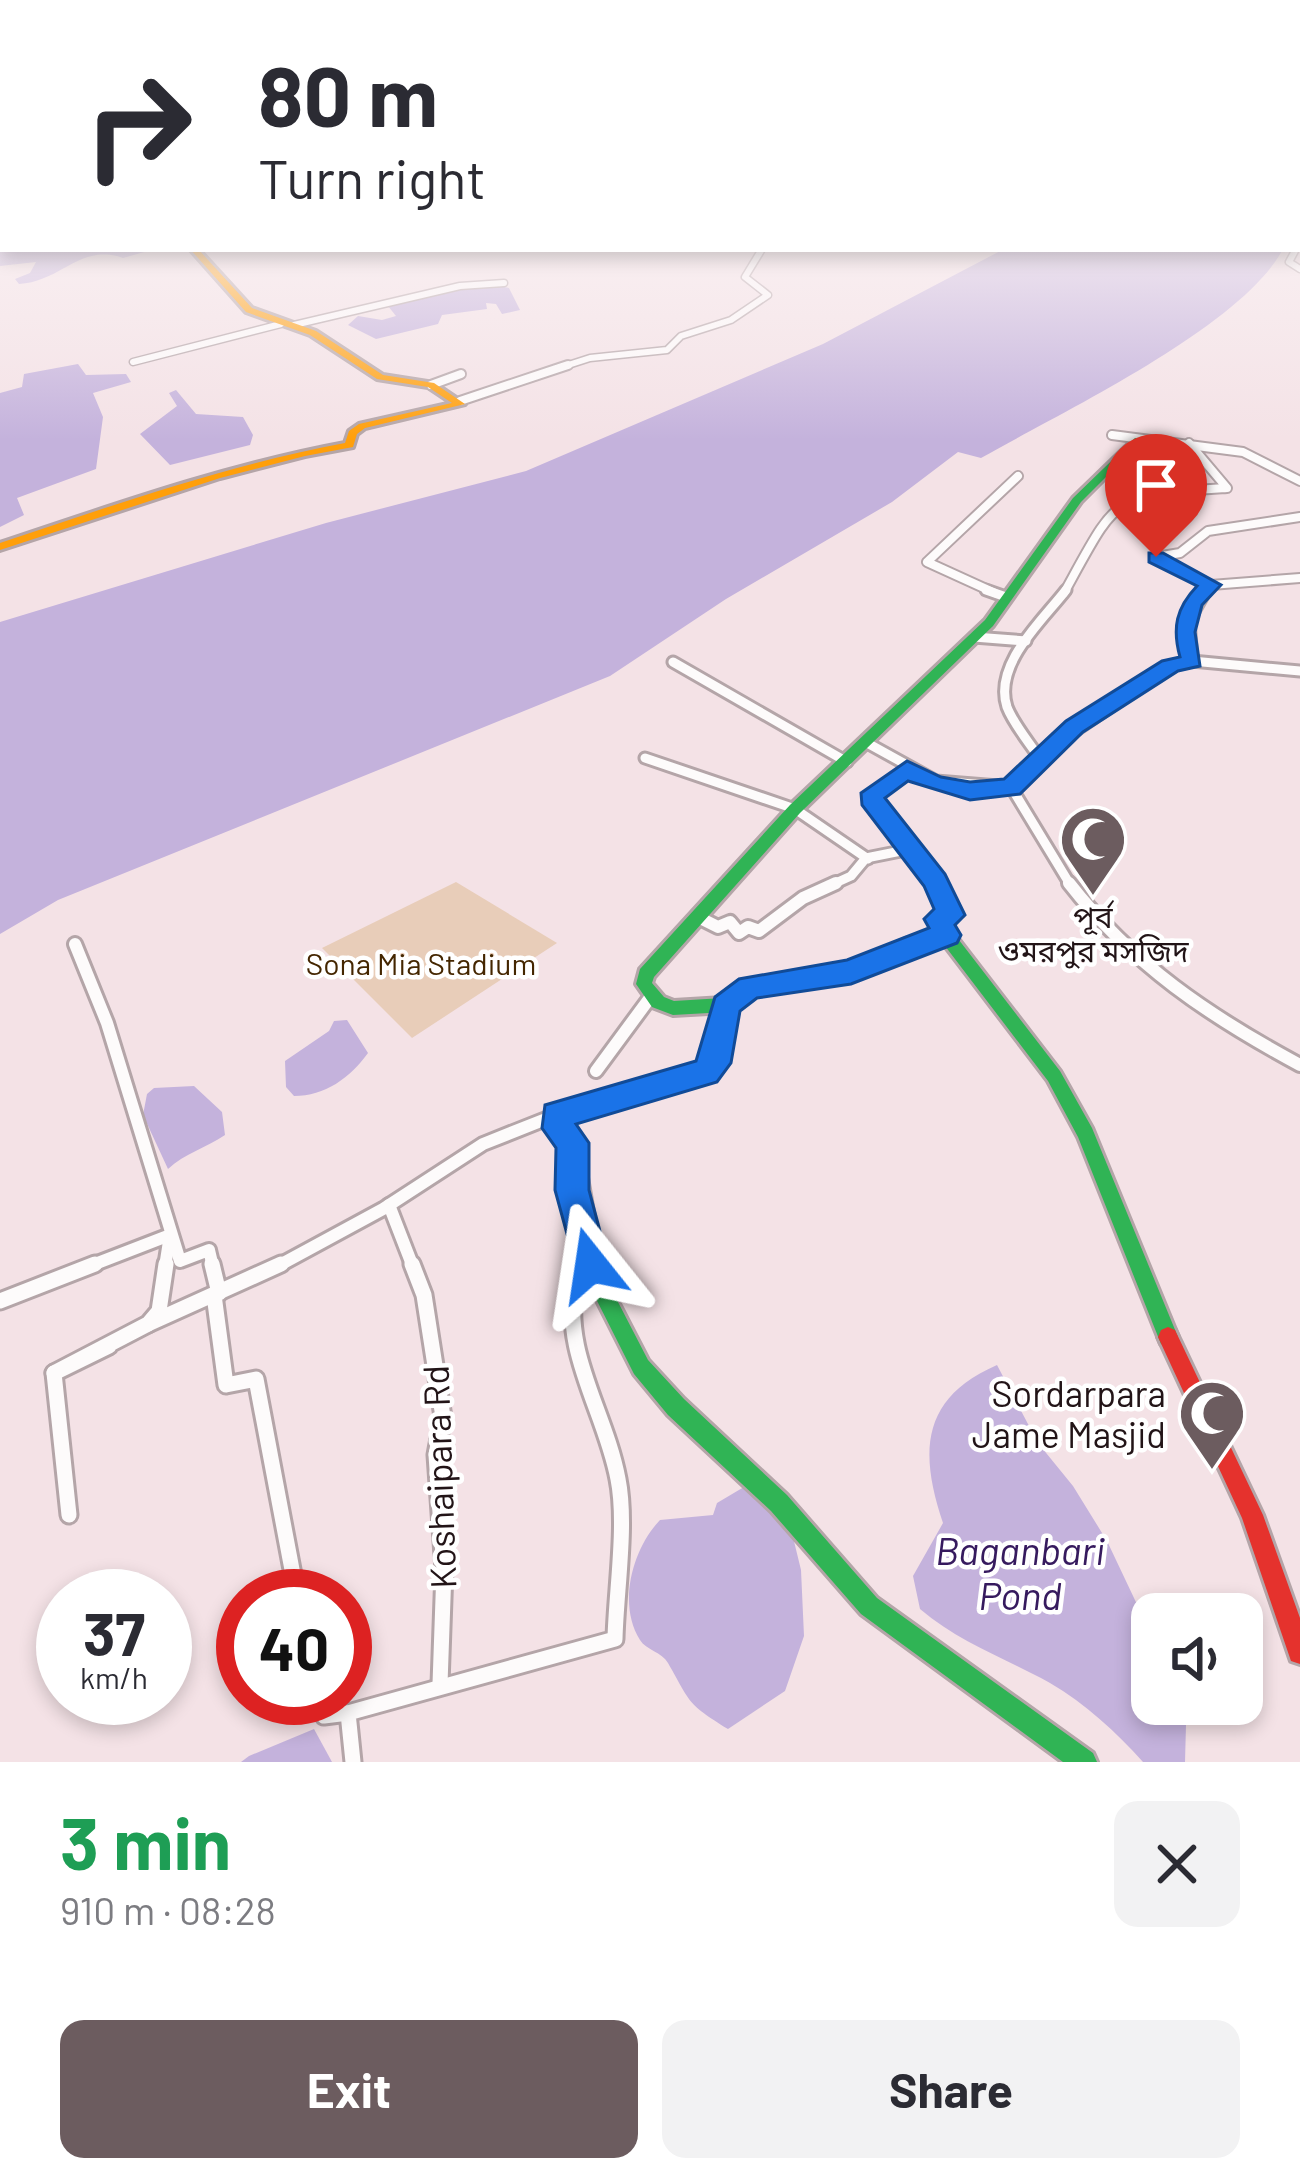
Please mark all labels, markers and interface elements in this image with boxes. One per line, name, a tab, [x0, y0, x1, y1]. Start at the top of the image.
text: 80 m	[258, 43, 438, 144]
icon: right	[60, 48, 216, 204]
text: Turn right	[258, 145, 486, 210]
pin	[1105, 434, 1207, 557]
icon: arrive	[1123, 452, 1189, 518]
mosque icon: পূর্ব ওমরপুর মসজিদ	[1058, 804, 1128, 898]
place label: পূর্ব ওমরপুর মসজিদ	[997, 898, 1189, 969]
park label: Sona Mia Stadium	[306, 945, 536, 981]
position arrow	[528, 1202, 654, 1328]
street label: Koshaipara Rd	[413, 1364, 463, 1590]
place label: Sordarpara Jame Masjid	[972, 1371, 1166, 1455]
mosque icon: Sordarpara Jame Masjid	[1177, 1378, 1247, 1472]
water label: Baganbari Pond	[935, 1526, 1105, 1618]
speed limit sign: 40	[216, 1569, 372, 1725]
map controls	[1131, 1593, 1263, 1725]
button: sound	[1131, 1593, 1263, 1725]
text: 37	[83, 1596, 145, 1668]
text: km/h	[80, 1659, 148, 1695]
text: 3 min	[60, 1798, 231, 1884]
button: close	[1114, 1801, 1240, 1927]
text: 910 m · 08:28	[60, 1886, 276, 1933]
button: Exit	[60, 2020, 638, 2158]
button: Share	[662, 2020, 1240, 2158]

